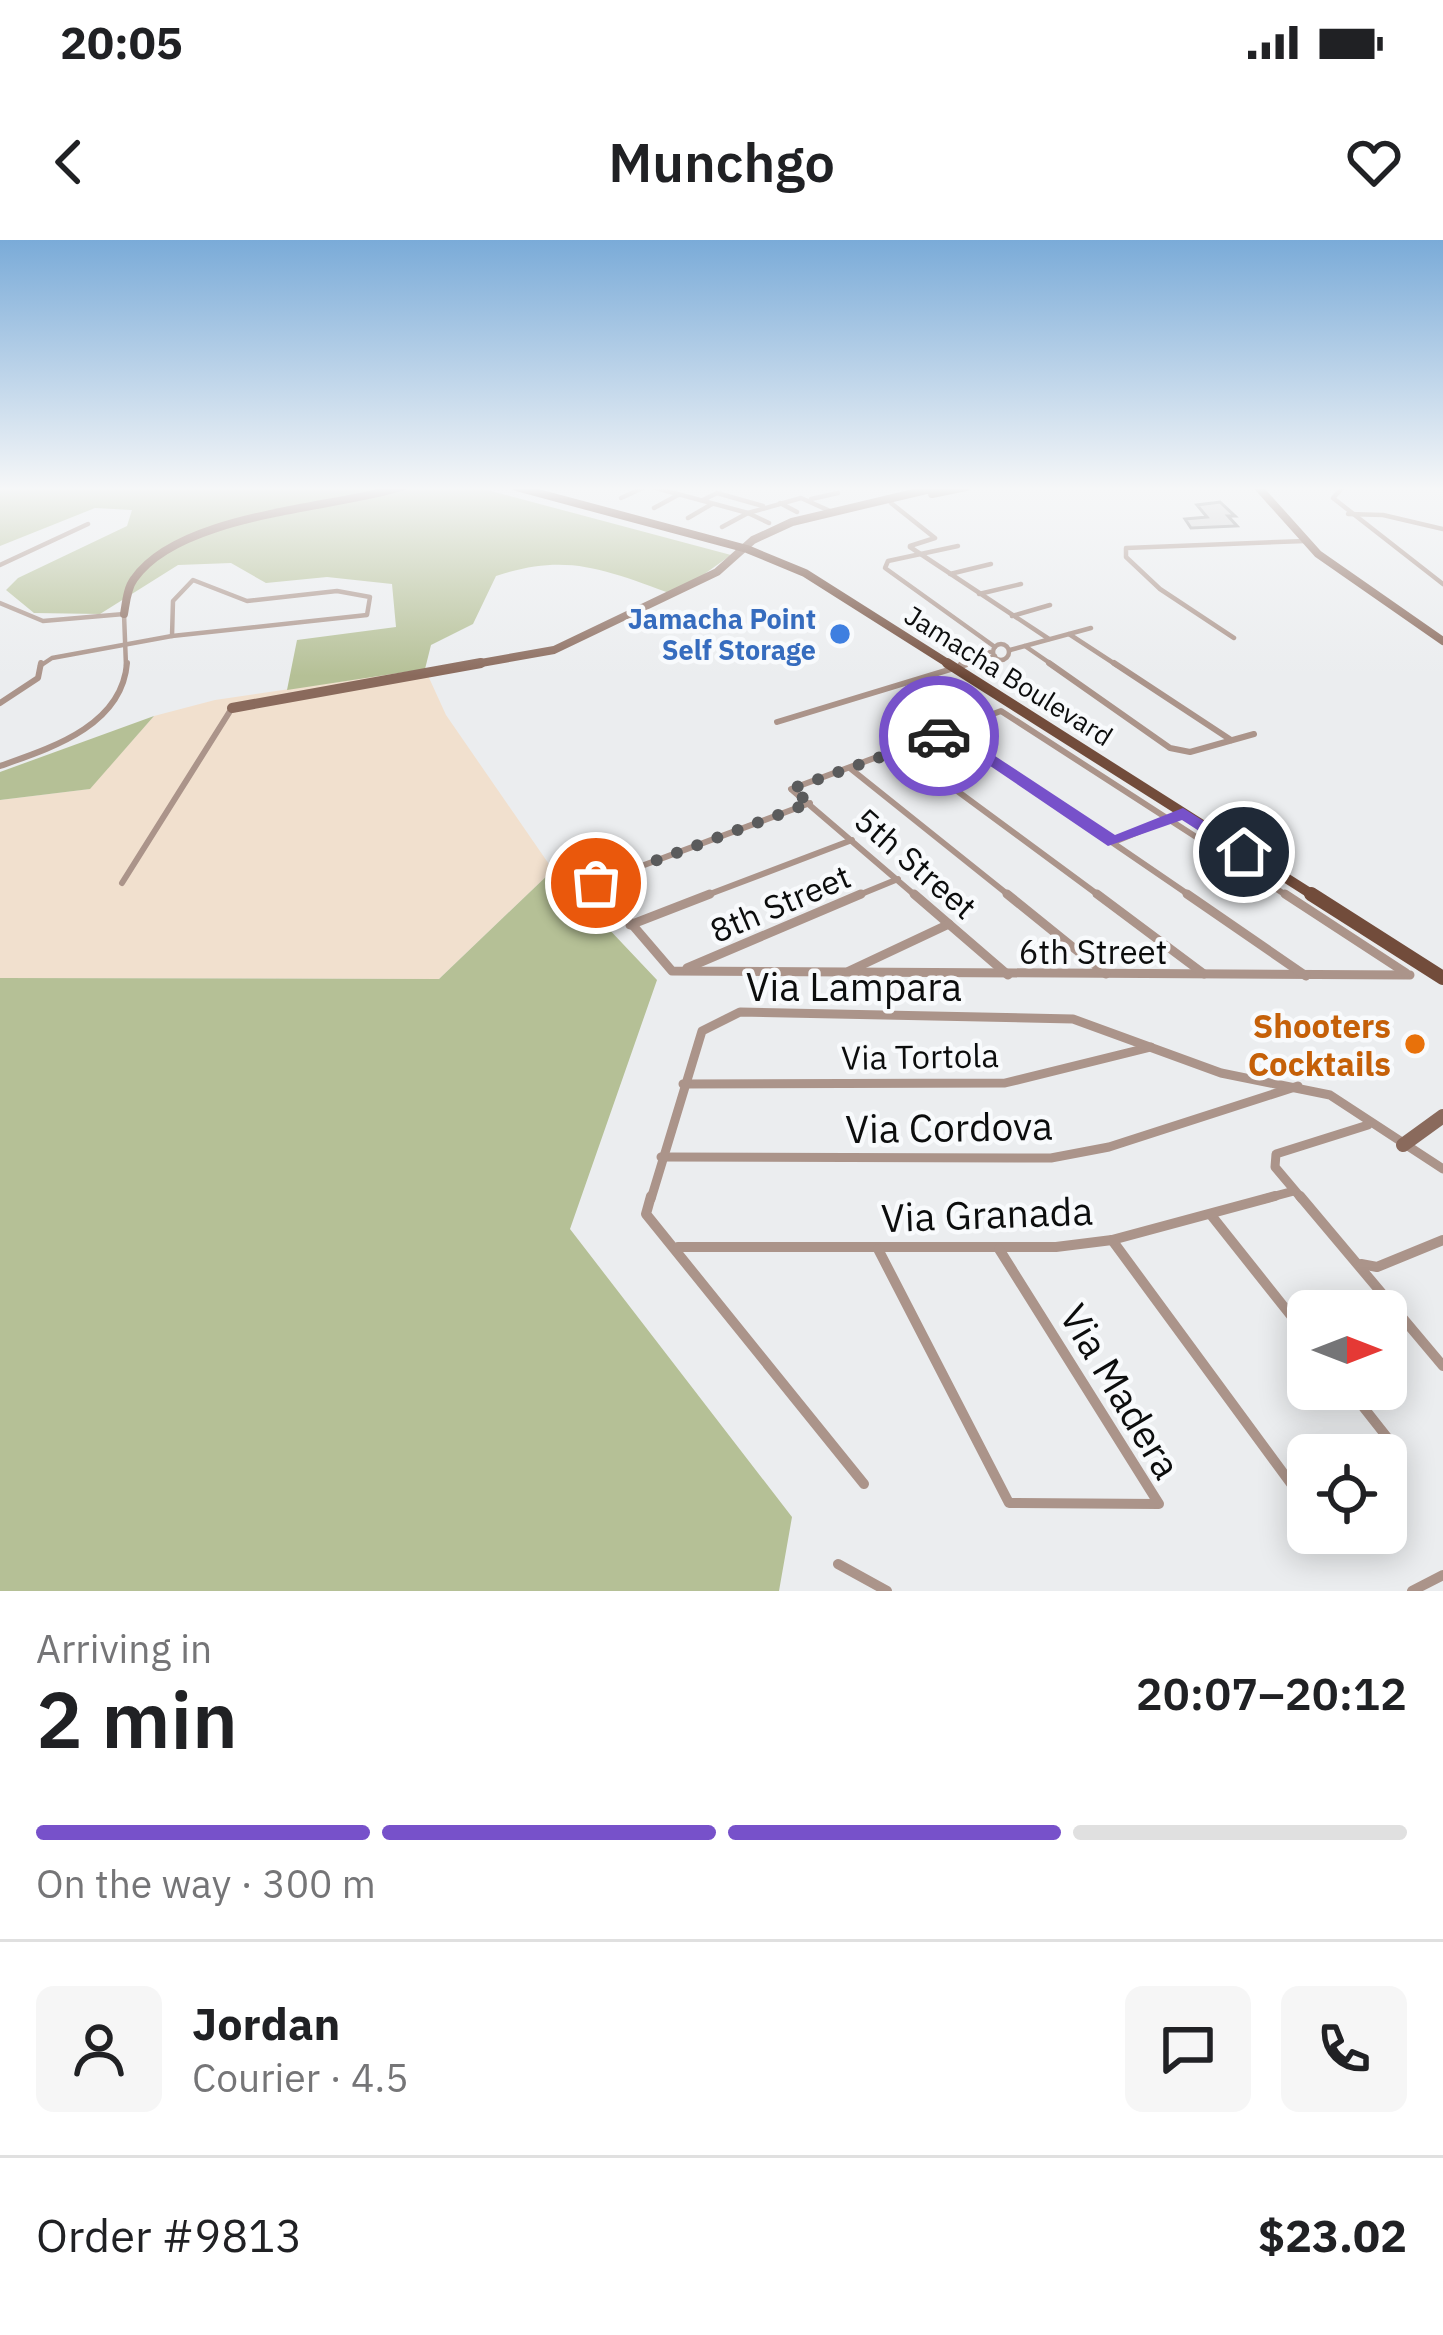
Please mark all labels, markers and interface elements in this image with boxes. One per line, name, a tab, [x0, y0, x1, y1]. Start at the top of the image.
text: 20:05	[60, 13, 183, 71]
text: Munchgo	[608, 127, 835, 197]
icon: back	[36, 129, 102, 195]
icon: heart	[1341, 129, 1407, 195]
street label: Jamacha Boulevard	[898, 597, 1120, 753]
place label: Jamacha Point Self Storage	[628, 601, 816, 667]
marker: Jamacha Point Self Storage	[827, 621, 853, 647]
courier	[879, 676, 999, 796]
icon: car	[906, 703, 972, 769]
street label: 5th Street	[846, 798, 986, 928]
pin	[1193, 801, 1295, 903]
icon: home	[1211, 819, 1277, 885]
pin	[545, 832, 647, 934]
icon: bag	[563, 850, 629, 916]
street label: 8th Street	[703, 854, 857, 952]
street label: 6th Street	[1019, 930, 1167, 973]
street label: Via Lampara	[746, 961, 962, 1012]
place label: Shooters Cocktails	[1248, 1004, 1391, 1085]
marker: Shooters Cocktails	[1402, 1031, 1428, 1057]
street label: Via Tortola	[841, 1033, 999, 1079]
street label: Via Cordova	[845, 1100, 1053, 1154]
street label: Via Granada	[880, 1185, 1094, 1243]
north arrow	[1287, 1290, 1407, 1410]
map controls	[1287, 1290, 1407, 1554]
street label: Via Madera	[1049, 1294, 1193, 1488]
button: locate	[1287, 1434, 1407, 1554]
text: Arriving in	[36, 1623, 212, 1674]
text: 20:07–20:12	[1136, 1664, 1407, 1722]
text: 2 min	[36, 1668, 238, 1769]
text: On the way · 300 m	[36, 1858, 376, 1909]
button: person	[36, 1986, 162, 2112]
button: chat	[1125, 1986, 1251, 2112]
button: phone	[1281, 1986, 1407, 2112]
text: Jordan	[192, 1994, 340, 2052]
text: Courier · 4.5	[192, 2052, 409, 2103]
text: Order #9813	[36, 2206, 302, 2264]
text: $23.02	[1258, 2206, 1407, 2264]

